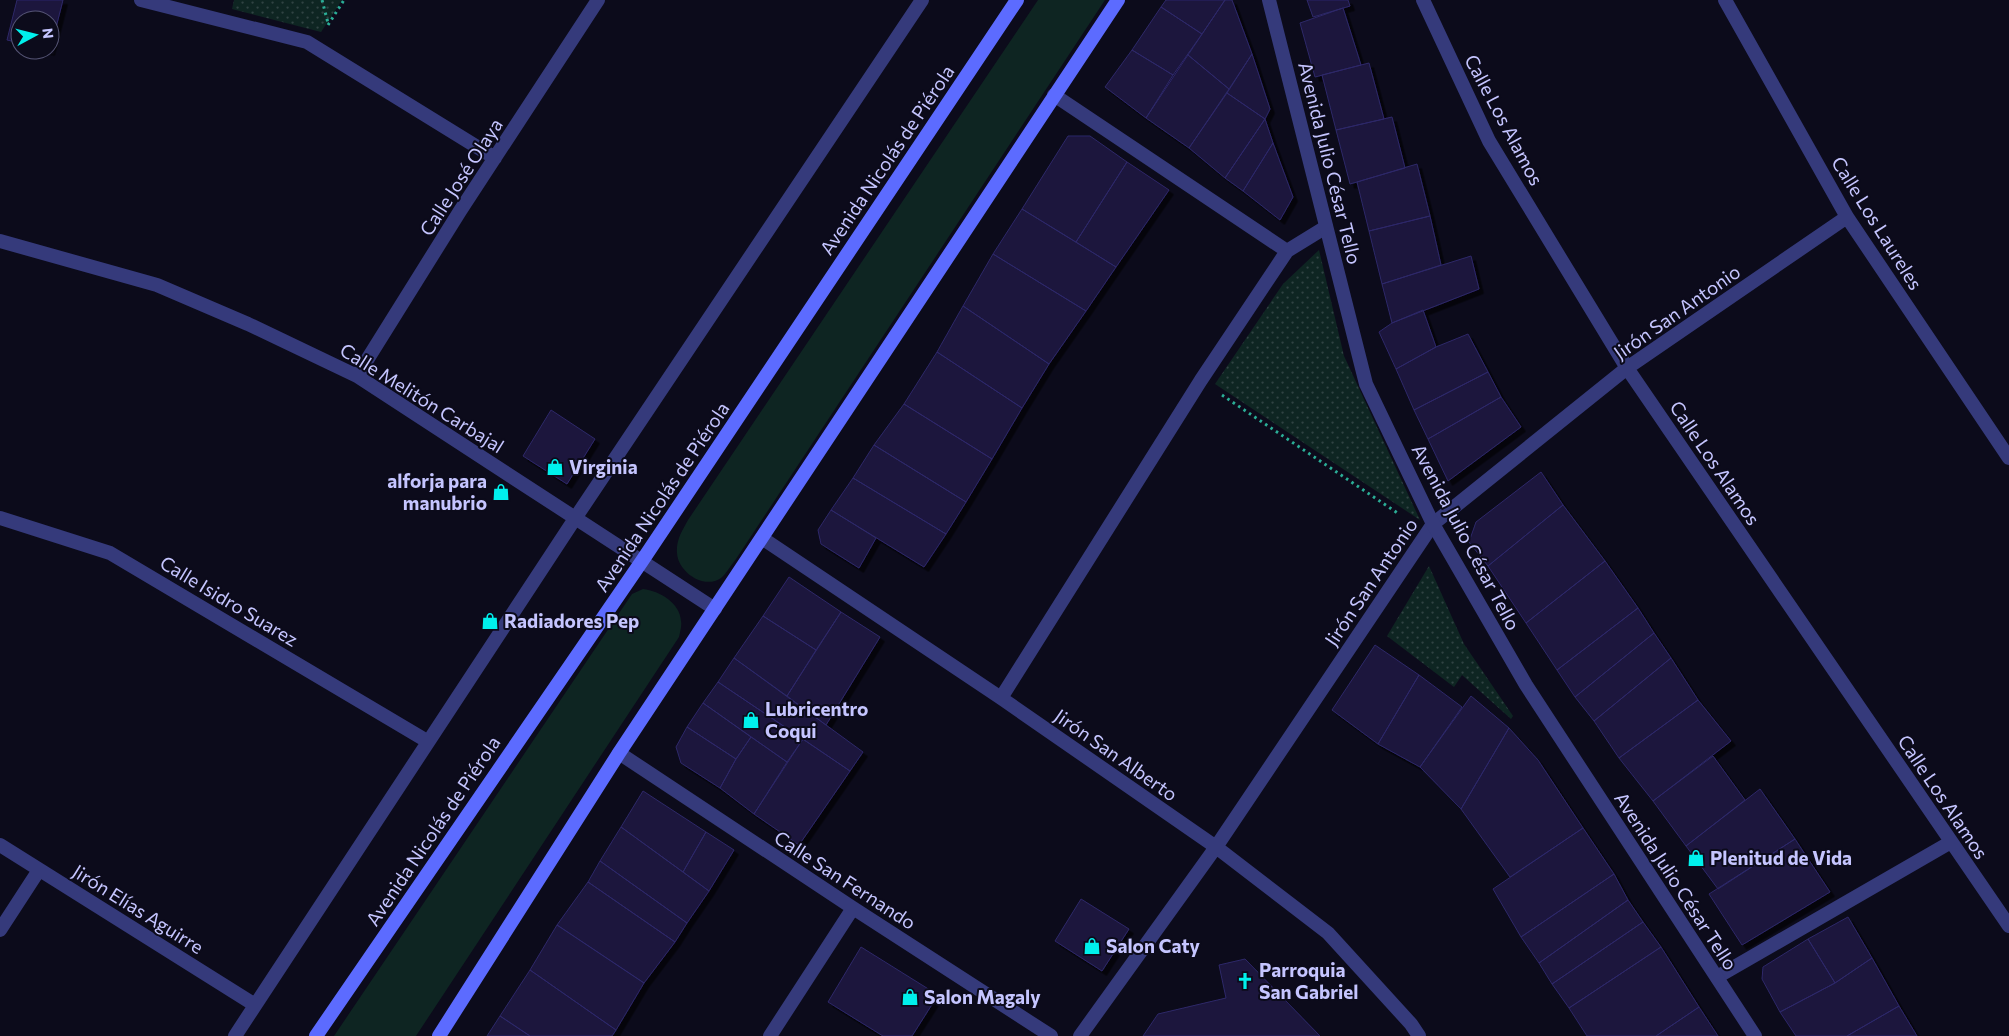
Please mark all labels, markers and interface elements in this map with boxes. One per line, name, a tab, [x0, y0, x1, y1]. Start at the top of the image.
north arrow	[10, 10, 60, 60]
text: N	[39, 27, 57, 40]
street label: Calle Los Alamos	[1460, 50, 1549, 189]
street label: Avenida Julio César Tello	[1294, 59, 1367, 266]
street label: Avenida Nicolás de Piérola	[814, 60, 959, 259]
street label: Calle José Olaya	[414, 114, 507, 240]
street label: Calle Los Laureles	[1827, 152, 1928, 294]
street label: Jirón San Antonio	[1609, 259, 1744, 364]
street label: Calle Melitón Carbajal	[336, 338, 508, 457]
street label: Calle Los Alamos	[1665, 396, 1765, 529]
street label: Avenida Nicolás de Piérola	[589, 397, 734, 596]
street label: Avenida Julio César Tello	[1408, 440, 1525, 634]
place label: Virginia	[569, 455, 638, 478]
shop icon: Virginia	[545, 457, 565, 477]
place label: alforja para manubrio	[387, 469, 487, 514]
shop icon: alforja para manubrio	[491, 482, 511, 502]
street label: Jirón San Antonio	[1319, 513, 1422, 650]
street label: Calle Isidro Suarez	[156, 550, 302, 651]
place label: Radiadores Pep	[504, 609, 639, 632]
shop icon: Radiadores Pep	[480, 611, 500, 631]
place label: Lubricentro Coqui	[765, 697, 868, 742]
street label: Jirón San Alberto	[1050, 704, 1182, 806]
shop icon: Lubricentro Coqui	[741, 710, 761, 730]
street label: Calle Los Alamos	[1893, 730, 1993, 863]
street label: Avenida Nicolás de Piérola	[360, 731, 505, 930]
street label: Avenida Julio César Tello	[1610, 787, 1743, 974]
street label: Calle San Fernando	[770, 825, 920, 934]
place label: Plenitud de Vida	[1710, 846, 1852, 869]
shop icon: Plenitud de Vida	[1686, 848, 1706, 868]
street label: Jirón Elías Aguirre	[69, 859, 208, 958]
place label: Salon Caty	[1106, 934, 1201, 957]
shop icon: Salon Caty	[1082, 936, 1102, 956]
place label: Parroquia San Gabriel	[1259, 958, 1358, 1003]
church icon: Parroquia San Gabriel	[1235, 971, 1255, 991]
place label: Salon Magaly	[924, 985, 1041, 1008]
shop icon: Salon Magaly	[900, 987, 920, 1007]

